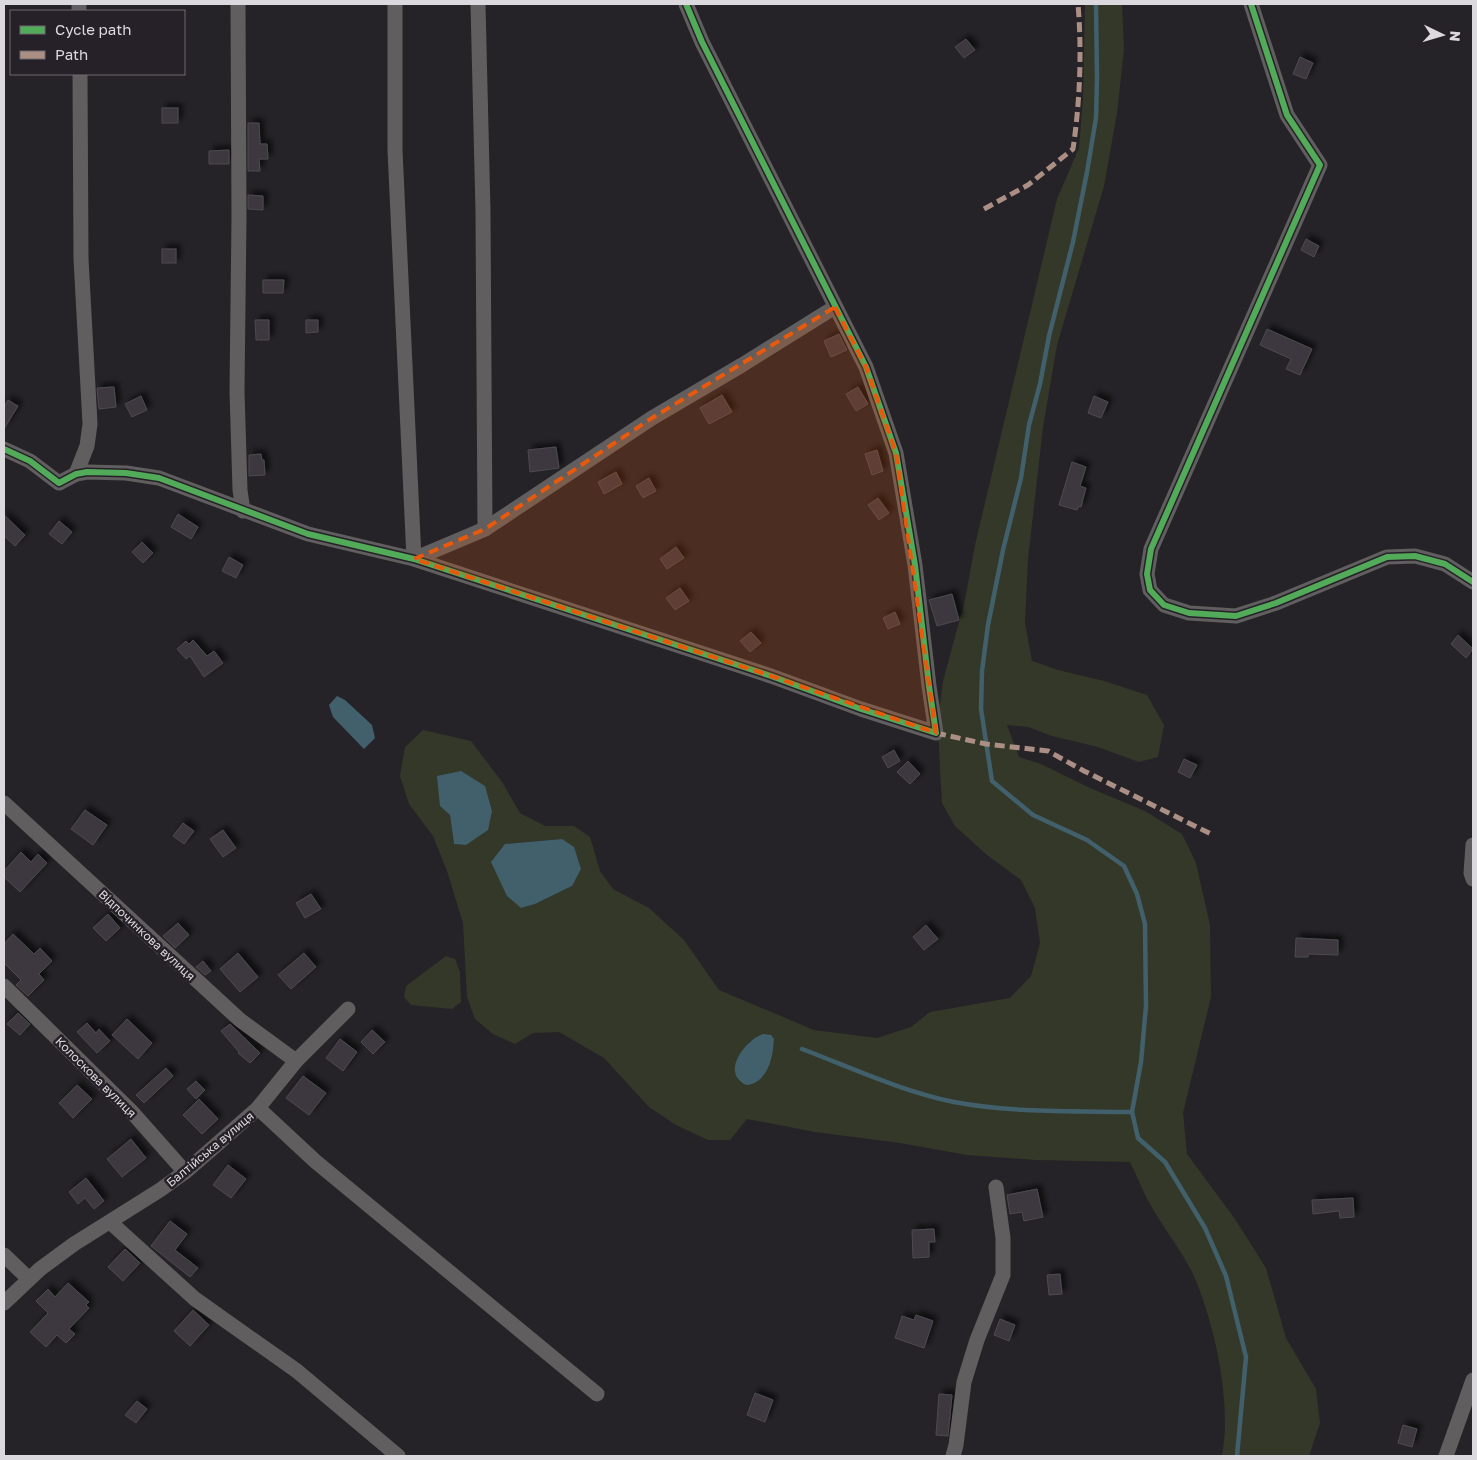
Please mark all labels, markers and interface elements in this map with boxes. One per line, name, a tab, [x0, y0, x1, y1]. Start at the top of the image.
legend	[10, 10, 185, 75]
north arrow	[1417, 10, 1467, 60]
text: Cycle path	[55, 20, 131, 38]
text: N	[1447, 30, 1464, 42]
text: Path	[55, 45, 88, 63]
street label: Відпочинкова вулиця	[96, 886, 198, 984]
street label: Колоскова вулиця	[52, 1033, 140, 1121]
street label: Балтійська вулиця	[163, 1108, 257, 1190]

